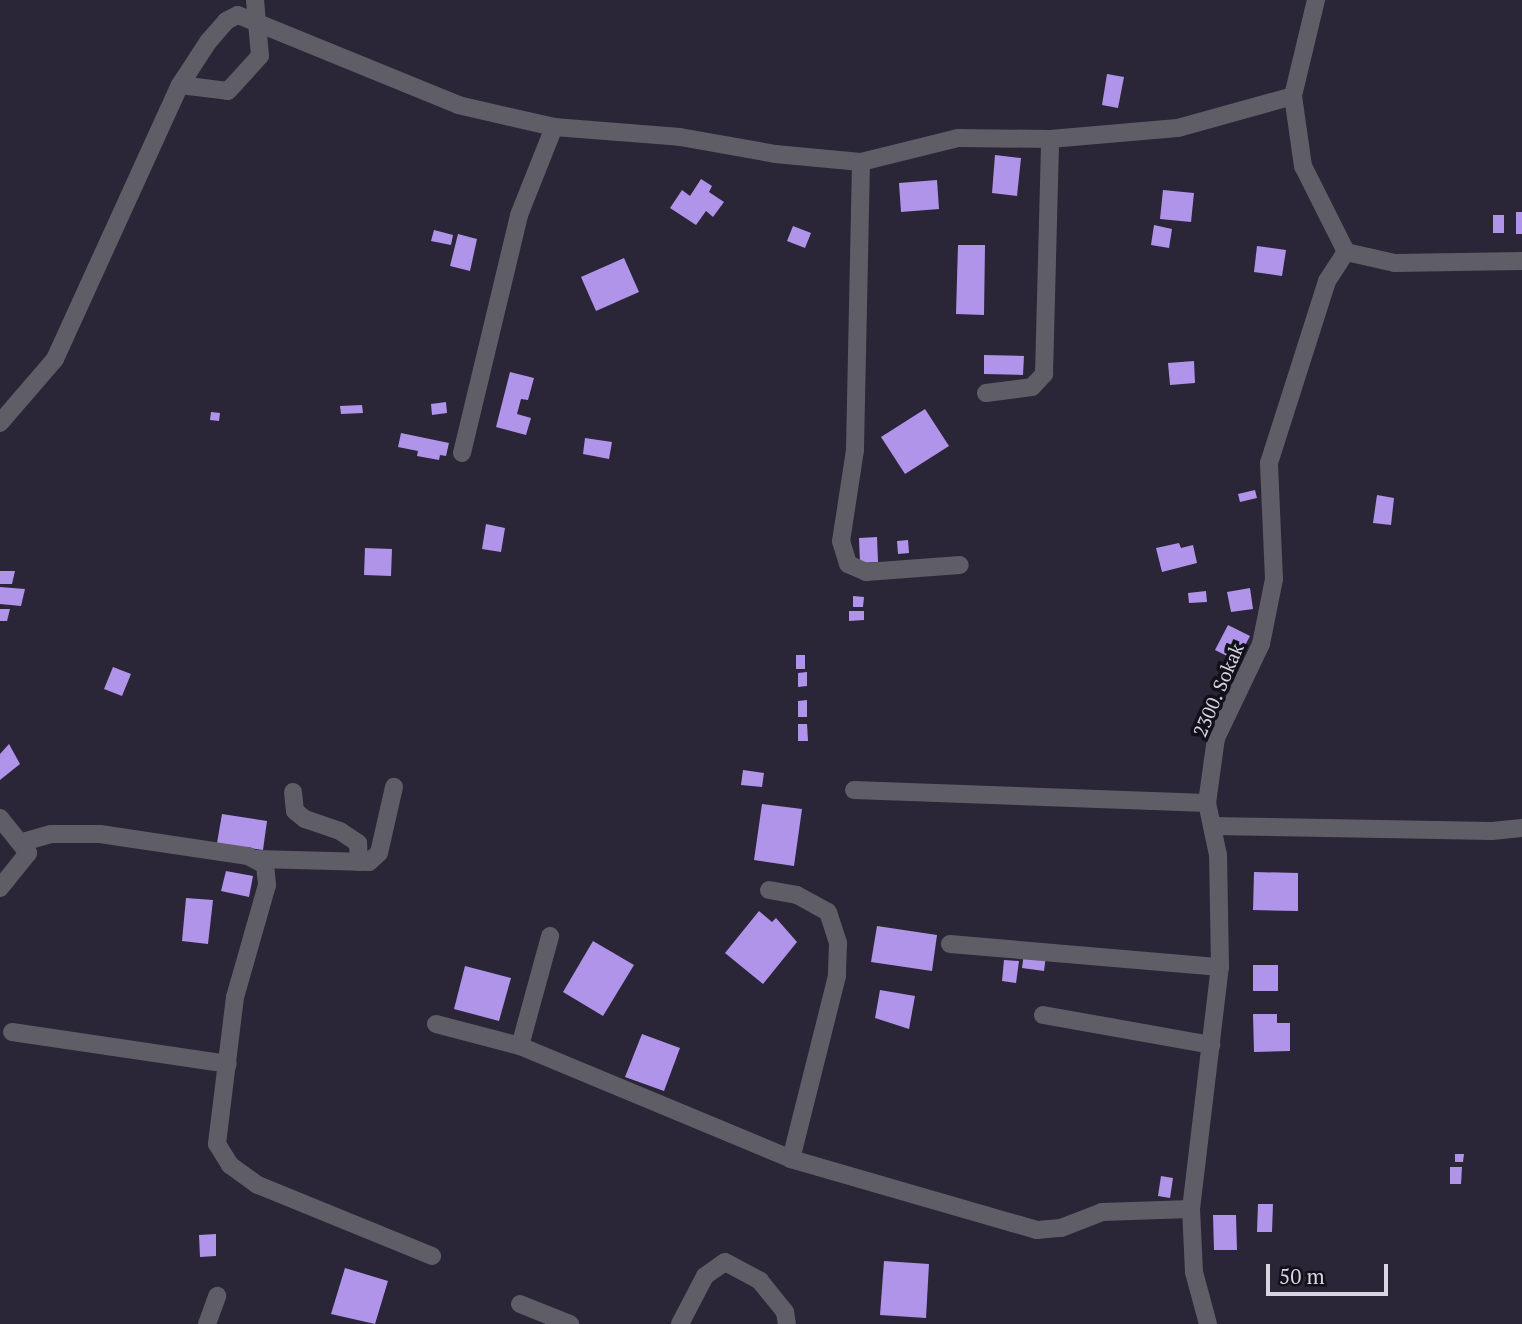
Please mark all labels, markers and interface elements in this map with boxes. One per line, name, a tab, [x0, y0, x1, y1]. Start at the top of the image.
street label: 2300. Sokak	[1188, 639, 1248, 741]
scale bar	[1270, 1250, 1392, 1294]
text: 50 m	[1279, 1262, 1325, 1290]

